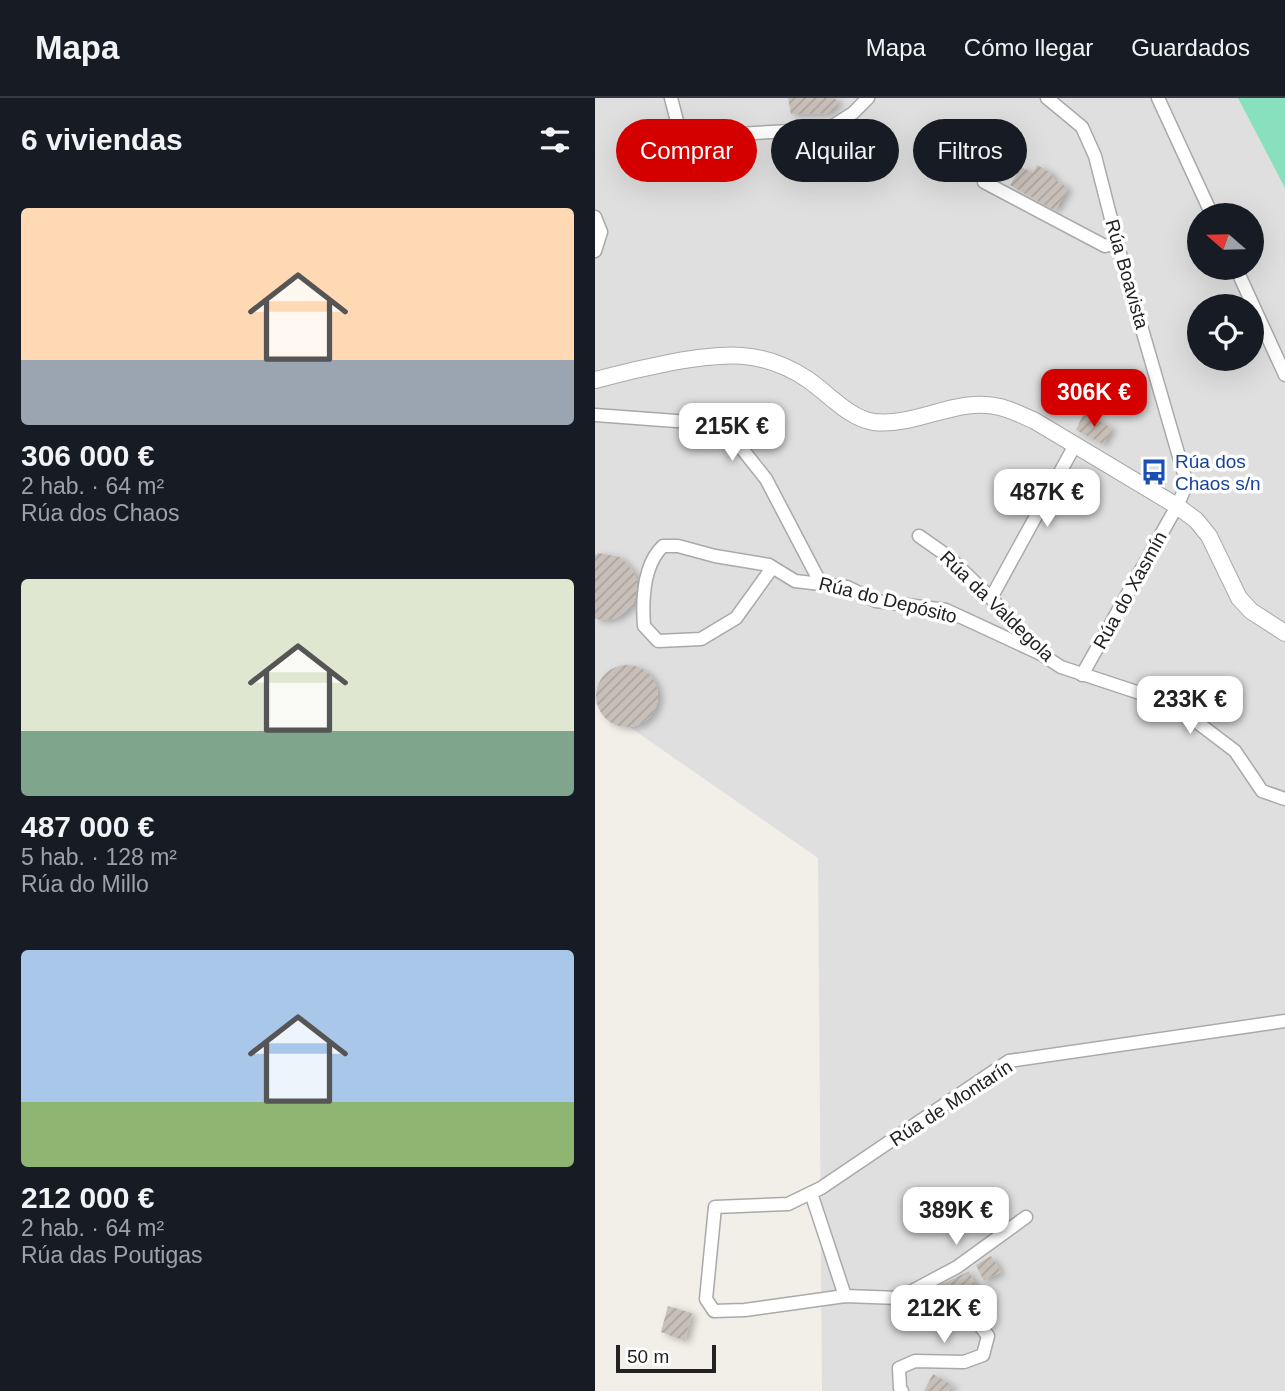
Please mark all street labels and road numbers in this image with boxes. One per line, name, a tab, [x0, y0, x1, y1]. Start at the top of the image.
street label: Rúa Boavista	[1101, 217, 1153, 332]
street label: Rúa do Xasmín	[1089, 528, 1171, 652]
street label: Rúa da Valdegola	[936, 546, 1058, 666]
street label: Rúa do Depósito	[817, 573, 959, 627]
street label: Rúa de Montarín	[886, 1056, 1016, 1150]

